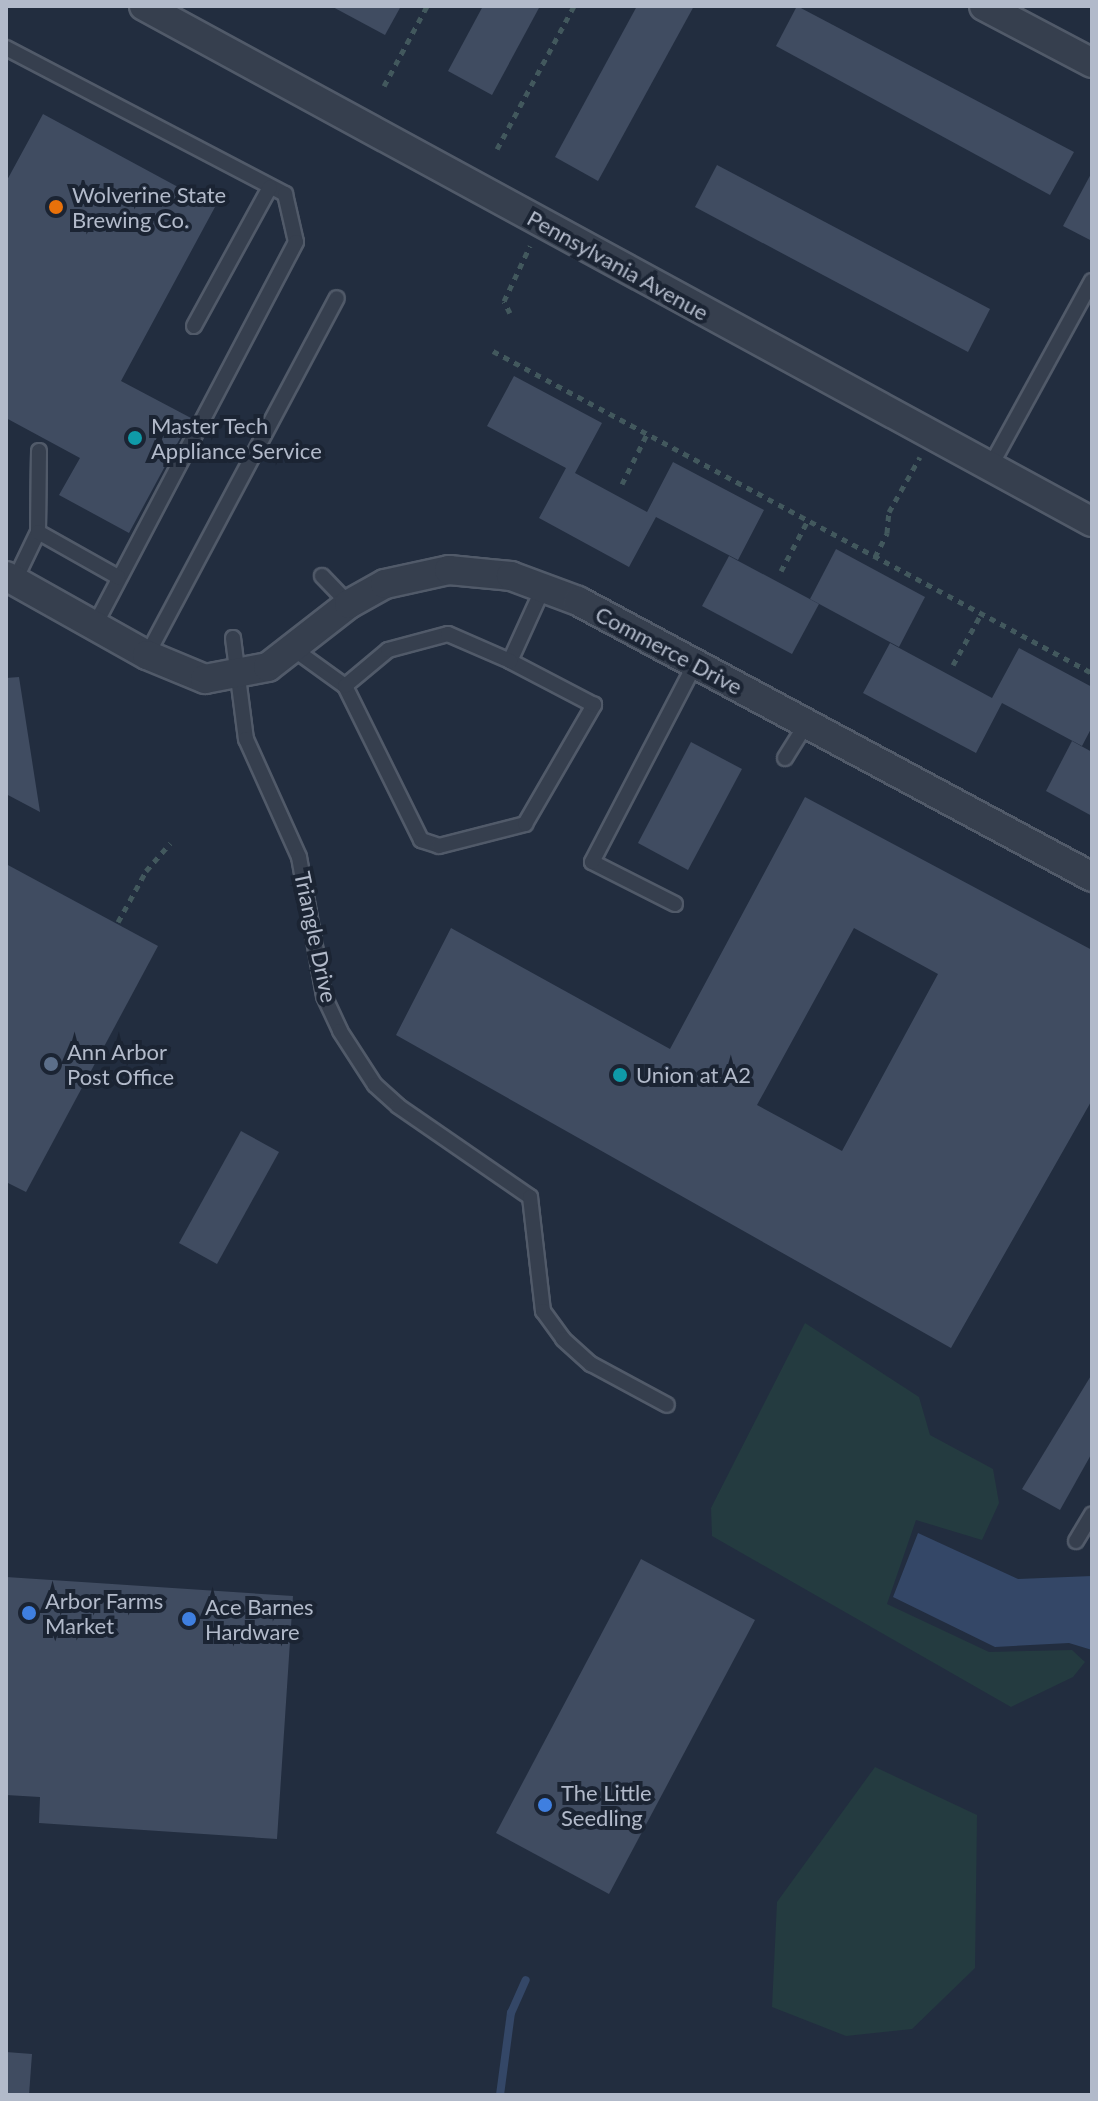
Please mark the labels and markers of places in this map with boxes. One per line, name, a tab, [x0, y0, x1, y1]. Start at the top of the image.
place label: Wolverine State Brewing Co.	[72, 181, 226, 232]
marker: Wolverine State Brewing Co.	[47, 198, 65, 216]
place label: Master Tech Appliance Service	[151, 412, 322, 464]
marker: Master Tech Appliance Service	[126, 429, 144, 447]
place label: Ann Arbor Post Office	[67, 1038, 174, 1090]
marker: Ann Arbor Post Office	[42, 1055, 60, 1073]
place label: Union at A2	[636, 1062, 752, 1088]
marker: Union at A2	[611, 1066, 629, 1084]
place label: Arbor Farms Market	[45, 1587, 164, 1638]
place label: Ace Barnes Hardware	[205, 1593, 314, 1644]
marker: Arbor Farms Market	[20, 1604, 38, 1622]
marker: Ace Barnes Hardware	[180, 1610, 198, 1628]
place label: The Little Seedling	[561, 1779, 652, 1830]
marker: The Little Seedling	[536, 1796, 554, 1814]

